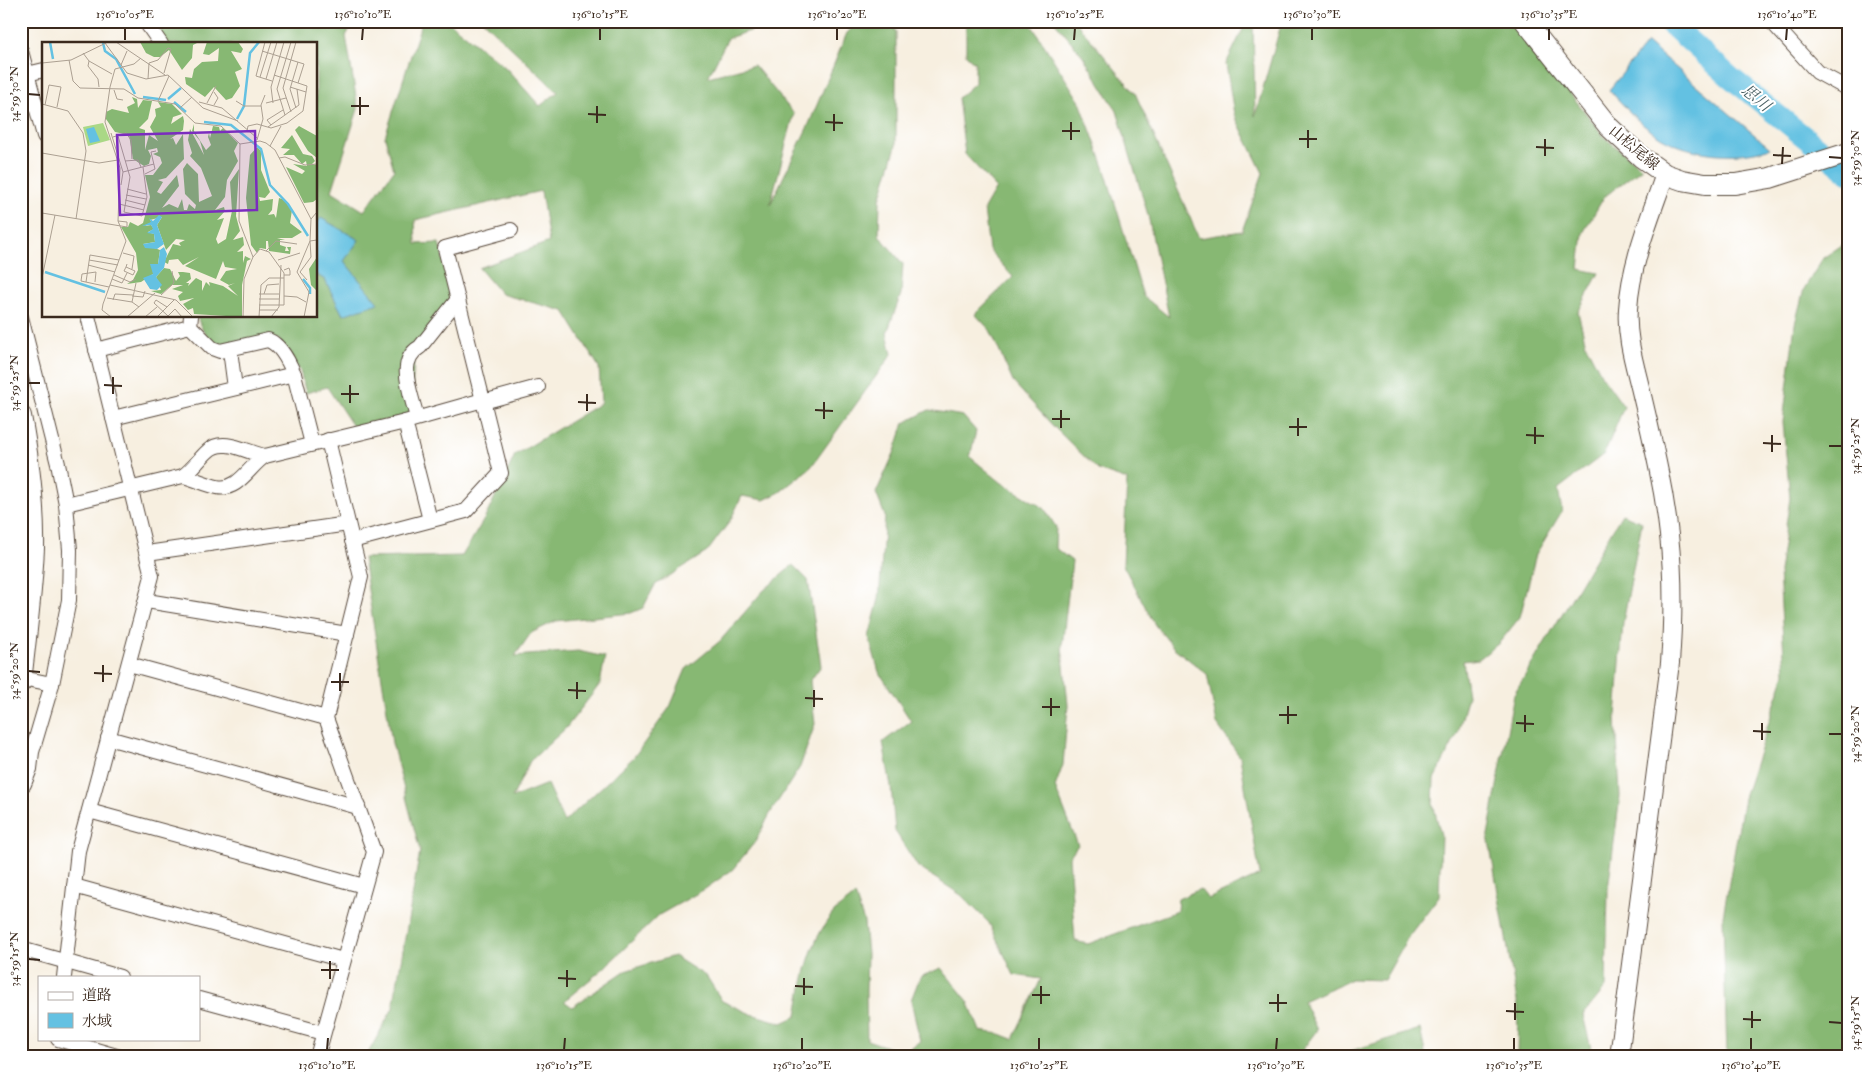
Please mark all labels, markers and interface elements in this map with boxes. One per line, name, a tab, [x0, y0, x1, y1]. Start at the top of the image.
text: 136°10'05"E	[96, 7, 154, 22]
text: 136°10'10"E	[335, 7, 392, 22]
text: 136°10'15"E	[572, 7, 628, 22]
text: 136°10'20"E	[808, 7, 867, 22]
text: 136°10'25"E	[1046, 7, 1104, 22]
text: 136°10'30"E	[1283, 7, 1341, 22]
text: 136°10'35"E	[1521, 7, 1578, 22]
text: 136°10'40"E	[1757, 7, 1817, 22]
inset map	[42, 42, 318, 318]
text: 34°59'30"N	[7, 65, 22, 122]
water label: 思川	[1737, 80, 1776, 117]
street label: 山松尾線	[1605, 121, 1663, 175]
text: 34°59'30"N	[1848, 129, 1863, 186]
text: 34°59'25"N	[7, 354, 22, 412]
text: 34°59'25"N	[1848, 417, 1863, 475]
text: 34°59'20"N	[7, 642, 22, 700]
text: 34°59'20"N	[1848, 705, 1863, 763]
text: 34°59'15"N	[7, 931, 22, 987]
legend	[38, 976, 200, 1040]
text: 道路	[82, 986, 112, 1005]
text: 34°59'15"N	[1848, 995, 1863, 1051]
text: 水域	[82, 1012, 112, 1031]
text: 136°10'10"E	[299, 1058, 356, 1073]
text: 136°10'15"E	[536, 1058, 592, 1073]
text: 136°10'20"E	[773, 1058, 832, 1073]
text: 136°10'25"E	[1010, 1058, 1068, 1073]
text: 136°10'30"E	[1247, 1058, 1305, 1073]
text: 136°10'35"E	[1486, 1058, 1543, 1073]
text: 136°10'40"E	[1721, 1058, 1781, 1073]

